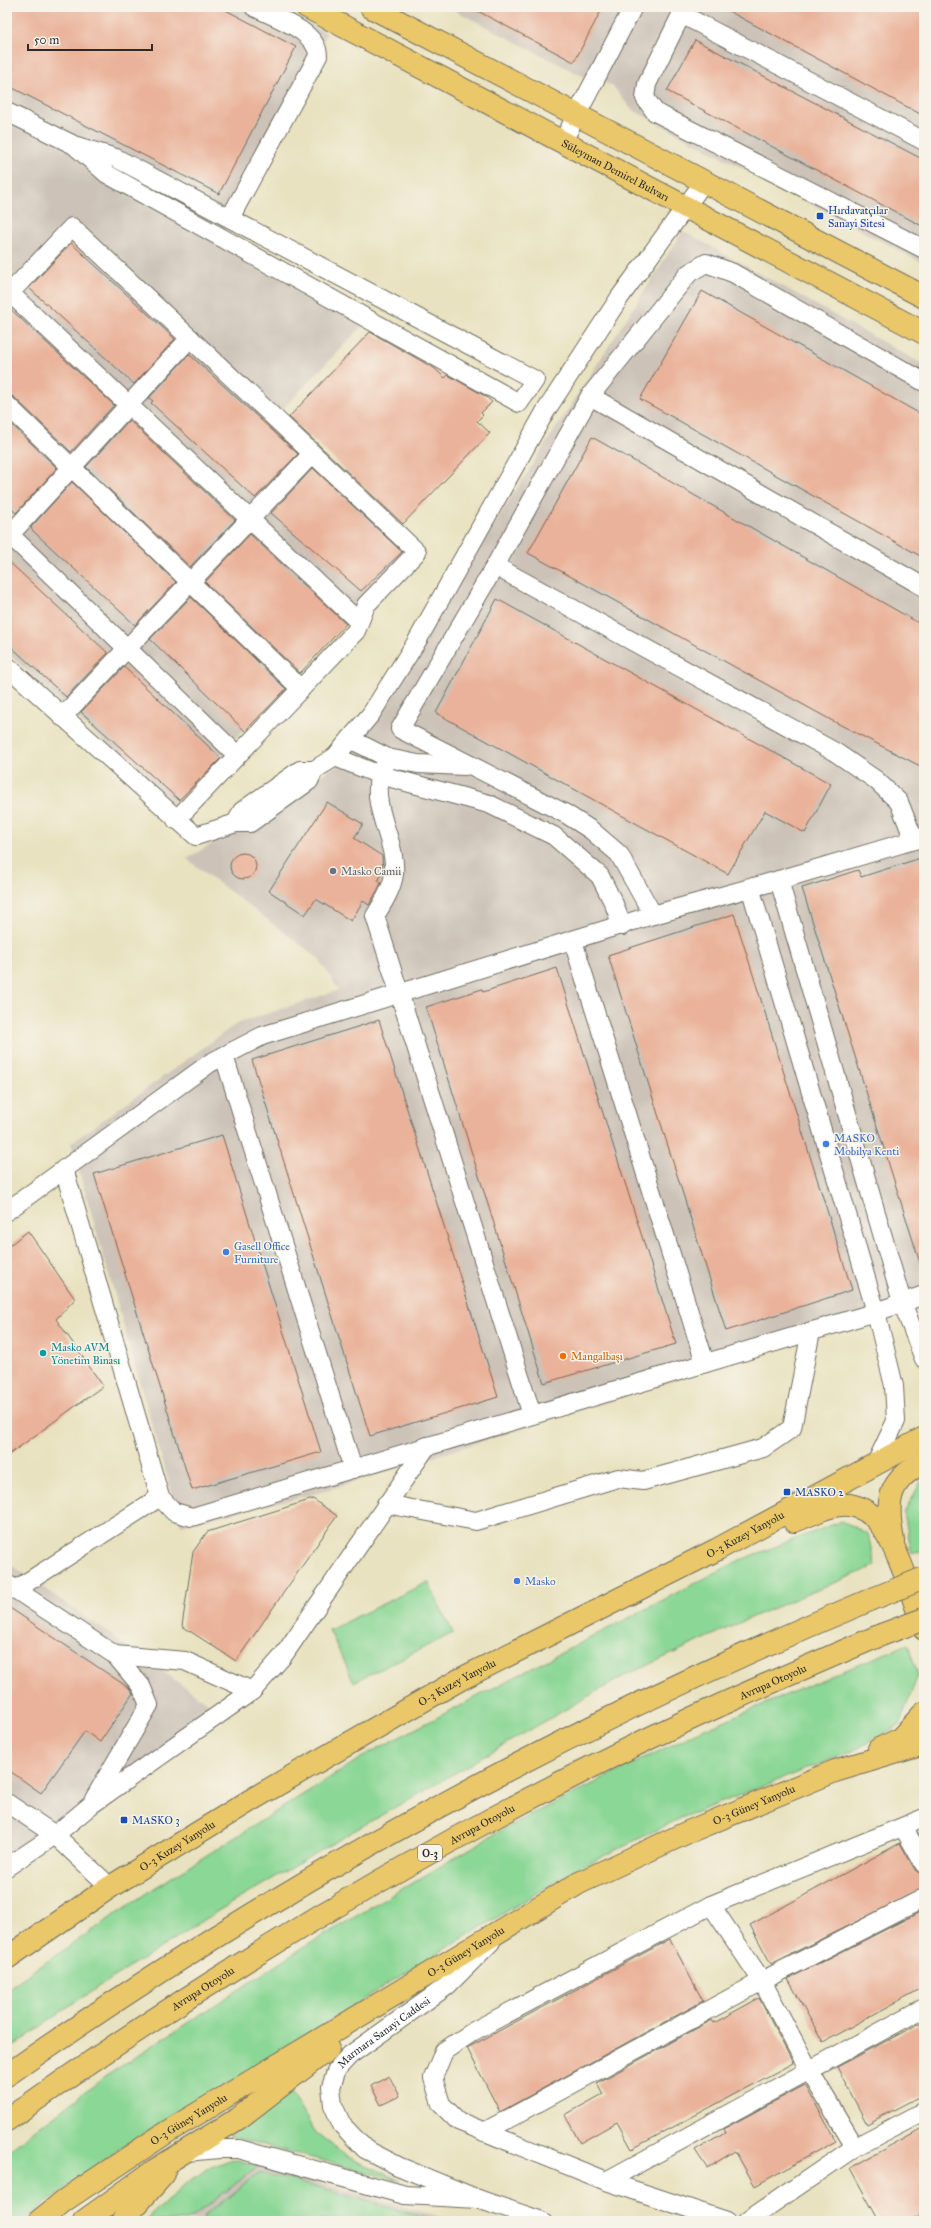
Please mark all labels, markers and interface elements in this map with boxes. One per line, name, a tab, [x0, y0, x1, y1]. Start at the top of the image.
scale bar	[28, 26, 152, 52]
text: 50 m	[34, 33, 59, 47]
street label: Süleyman Demirel Bulvarı	[559, 137, 671, 204]
place label: Hırdavatçılar Sanayi Sitesi	[828, 204, 889, 230]
marker: Hırdavatçılar Sanayi Sitesi	[815, 211, 825, 221]
place label: Masko Camii	[341, 865, 401, 878]
marker: Masko Camii	[328, 866, 338, 876]
place label: MASKO Mobilya Kenti	[834, 1132, 899, 1158]
marker: MASKO Mobilya Kenti	[821, 1139, 831, 1149]
place label: Gasell Office Furniture	[234, 1240, 290, 1266]
marker: Gasell Office Furniture	[221, 1247, 231, 1257]
place label: Masko AVM Yönetim Binası	[51, 1341, 120, 1367]
marker: Masko AVM Yönetim Binası	[38, 1348, 48, 1358]
place label: Mangalbaşı	[571, 1350, 623, 1363]
marker: Mangalbaşı	[558, 1351, 568, 1361]
place label: MASKO 2	[795, 1486, 844, 1499]
marker: MASKO 2	[782, 1487, 792, 1497]
street label: O-3 Kuzey Yanyolu	[704, 1508, 787, 1561]
place label: Masko	[525, 1575, 556, 1588]
marker: Masko	[512, 1576, 522, 1586]
street label: O-3 Kuzey Yanyolu	[416, 1656, 498, 1709]
street label: Avrupa Otoyolu	[737, 1662, 809, 1703]
street label: O-3 Güney Yanyolu	[711, 1782, 797, 1828]
street label: Avrupa Otoyolu	[447, 1802, 517, 1848]
place label: MASKO 3	[132, 1814, 180, 1827]
marker: MASKO 3	[119, 1815, 129, 1825]
street label: O-3 Kuzey Yanyolu	[137, 1818, 218, 1874]
road number: O-3	[418, 1845, 442, 1861]
street label: O-3 Güney Yanyolu	[425, 1924, 507, 1980]
street label: Avrupa Otoyolu	[168, 1964, 237, 2014]
street label: Marmara Sanayi Caddesi	[335, 1994, 433, 2071]
street label: O-3 Güney Yanyolu	[148, 2091, 230, 2148]

